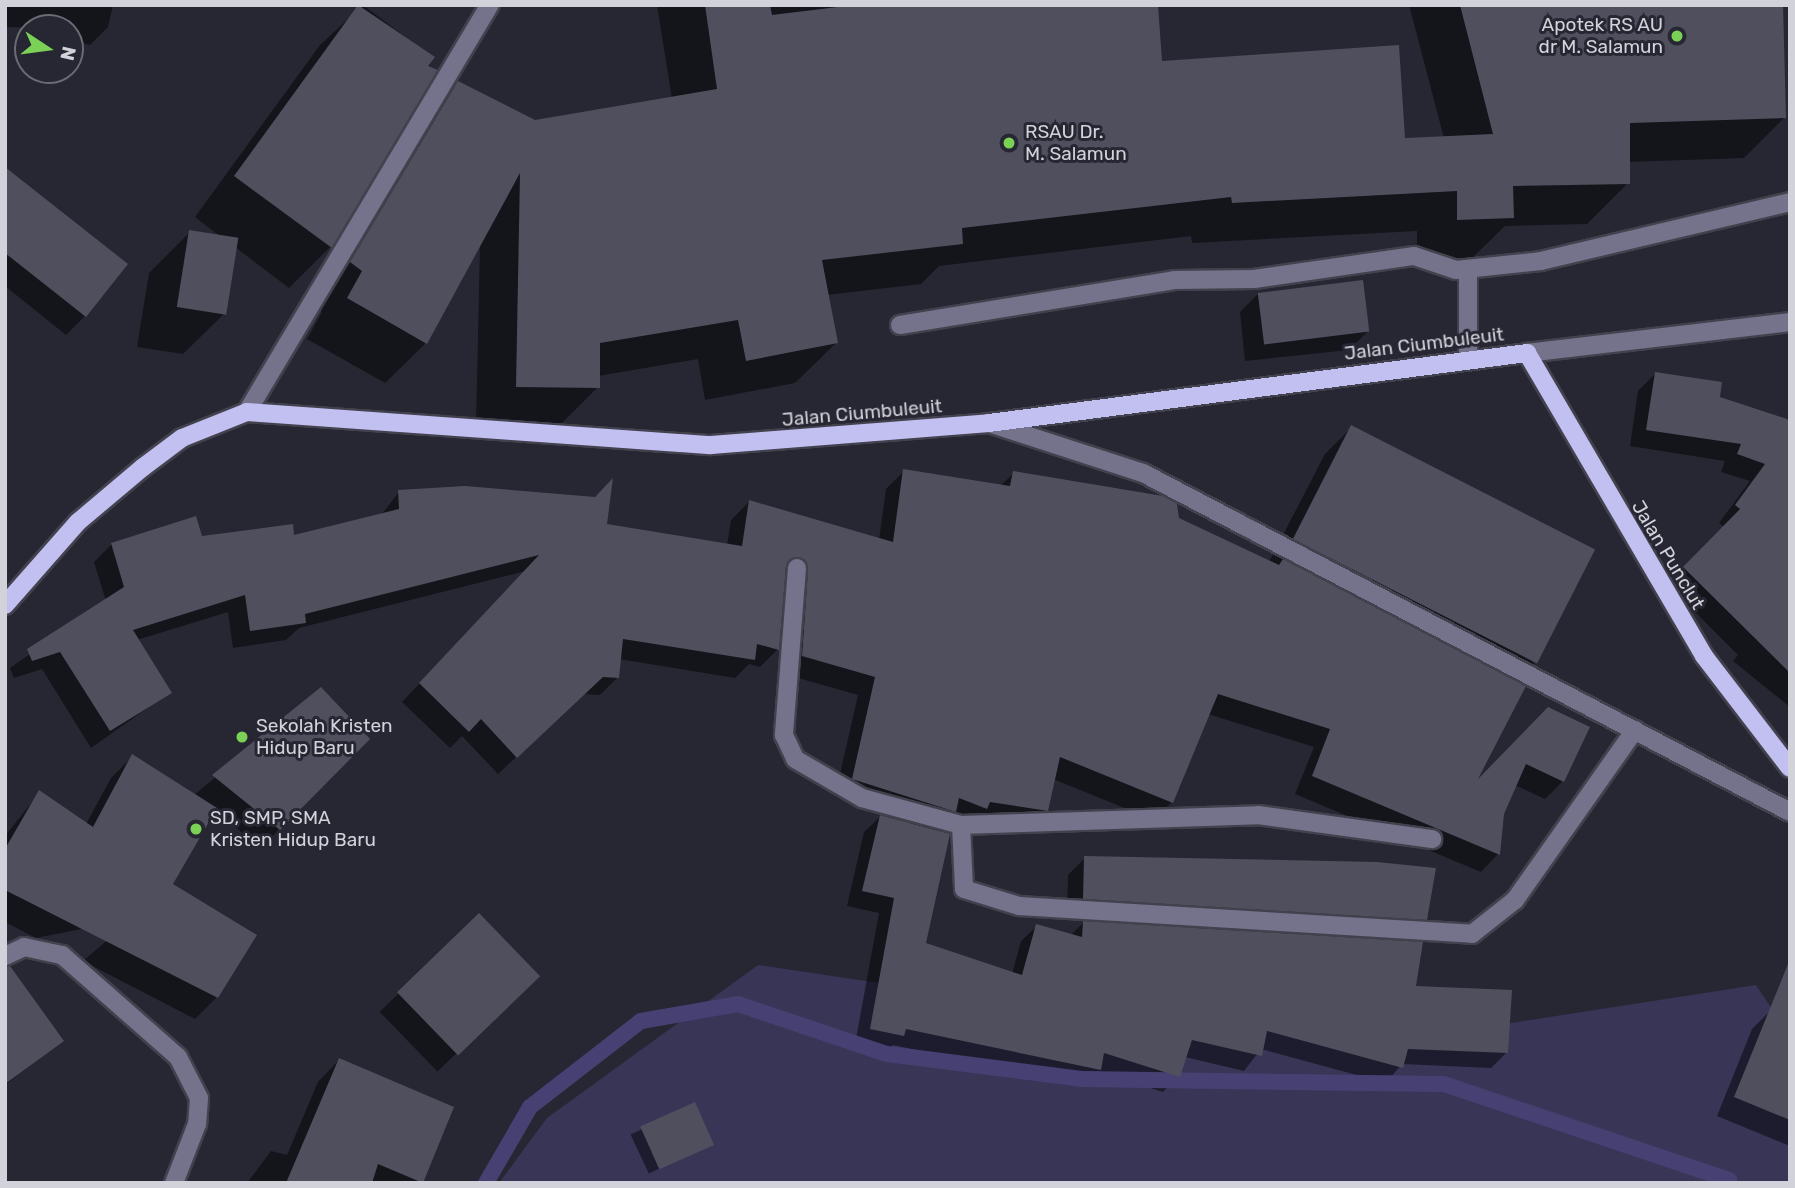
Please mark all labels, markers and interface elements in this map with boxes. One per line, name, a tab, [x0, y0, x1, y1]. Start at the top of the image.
north arrow	[14, 14, 84, 84]
place label: Apotek RS AU dr M. Salamun	[1538, 14, 1663, 58]
marker: Apotek RS AU dr M. Salamun	[1669, 28, 1685, 44]
text: N	[55, 44, 81, 63]
place label: RSAU Dr. M. Salamun	[1025, 121, 1127, 165]
marker: RSAU Dr. M. Salamun	[999, 133, 1019, 153]
street label: Jalan Ciumbuleuit	[1343, 323, 1505, 365]
street label: Jalan Ciumbuleuit	[781, 395, 943, 431]
street label: Jalan Punclut	[1627, 496, 1709, 614]
place label: Sekolah Kristen Hidup Baru	[256, 715, 393, 759]
marker: Sekolah Kristen Hidup Baru	[234, 729, 250, 745]
place label: SD, SMP, SMA Kristen Hidup Baru	[210, 807, 376, 851]
marker: SD, SMP, SMA Kristen Hidup Baru	[188, 821, 204, 837]

